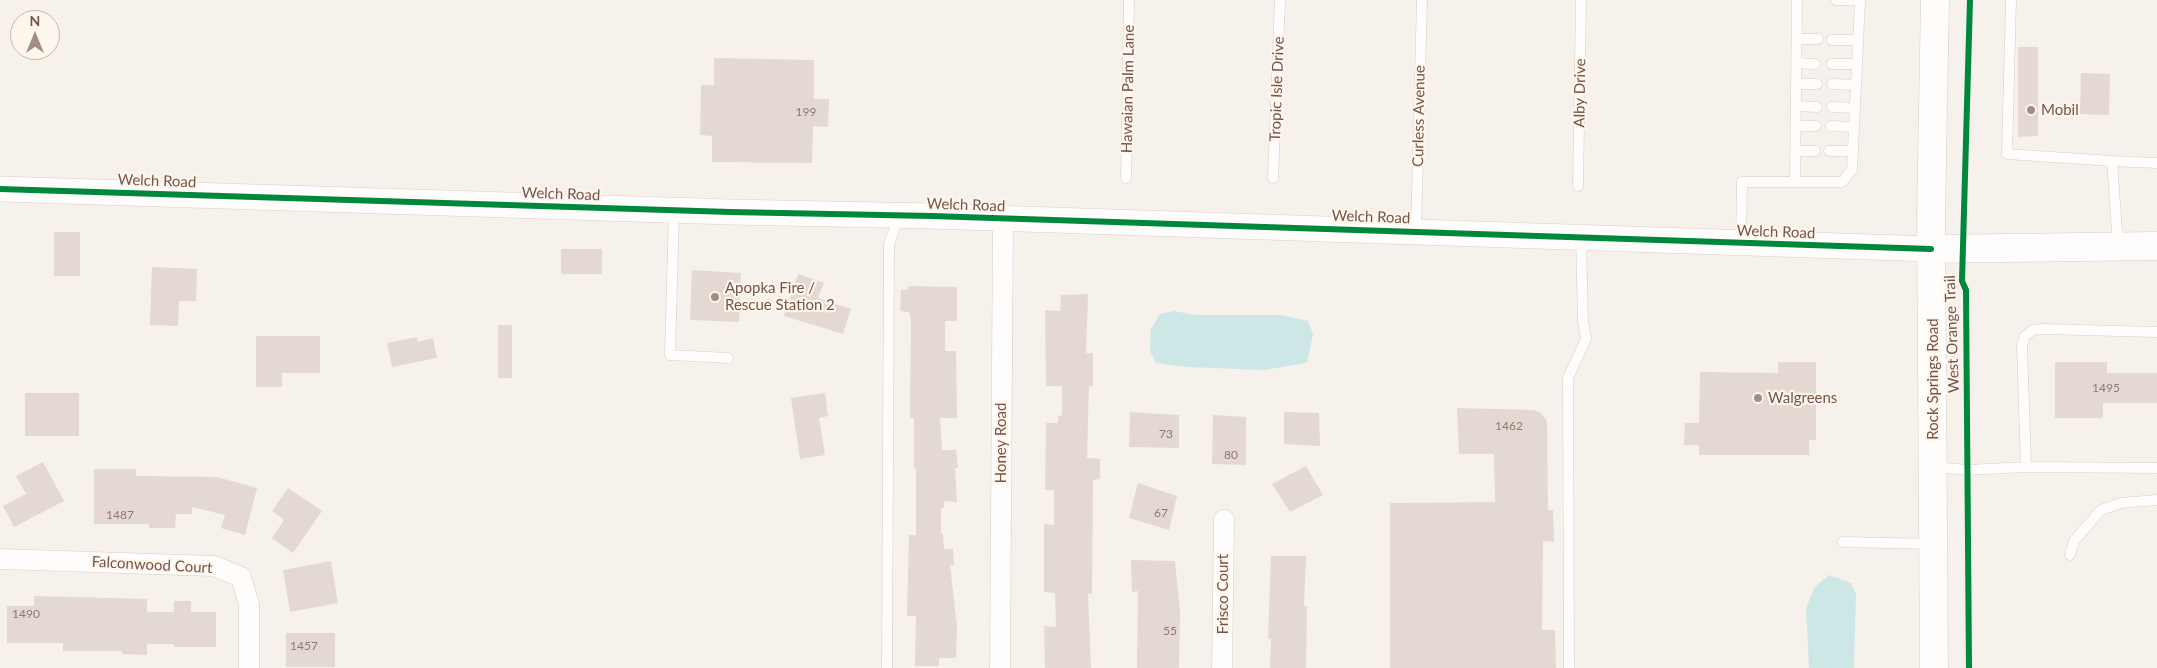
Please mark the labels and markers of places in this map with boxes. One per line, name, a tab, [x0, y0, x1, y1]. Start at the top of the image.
place label: Mobil	[2041, 101, 2079, 119]
marker: Mobil	[2025, 104, 2037, 116]
place label: Apopka Fire / Rescue Station 2	[725, 279, 835, 314]
marker: Apopka Fire / Rescue Station 2	[709, 291, 721, 303]
place label: Walgreens	[1768, 389, 1837, 407]
marker: Walgreens	[1752, 392, 1764, 404]

